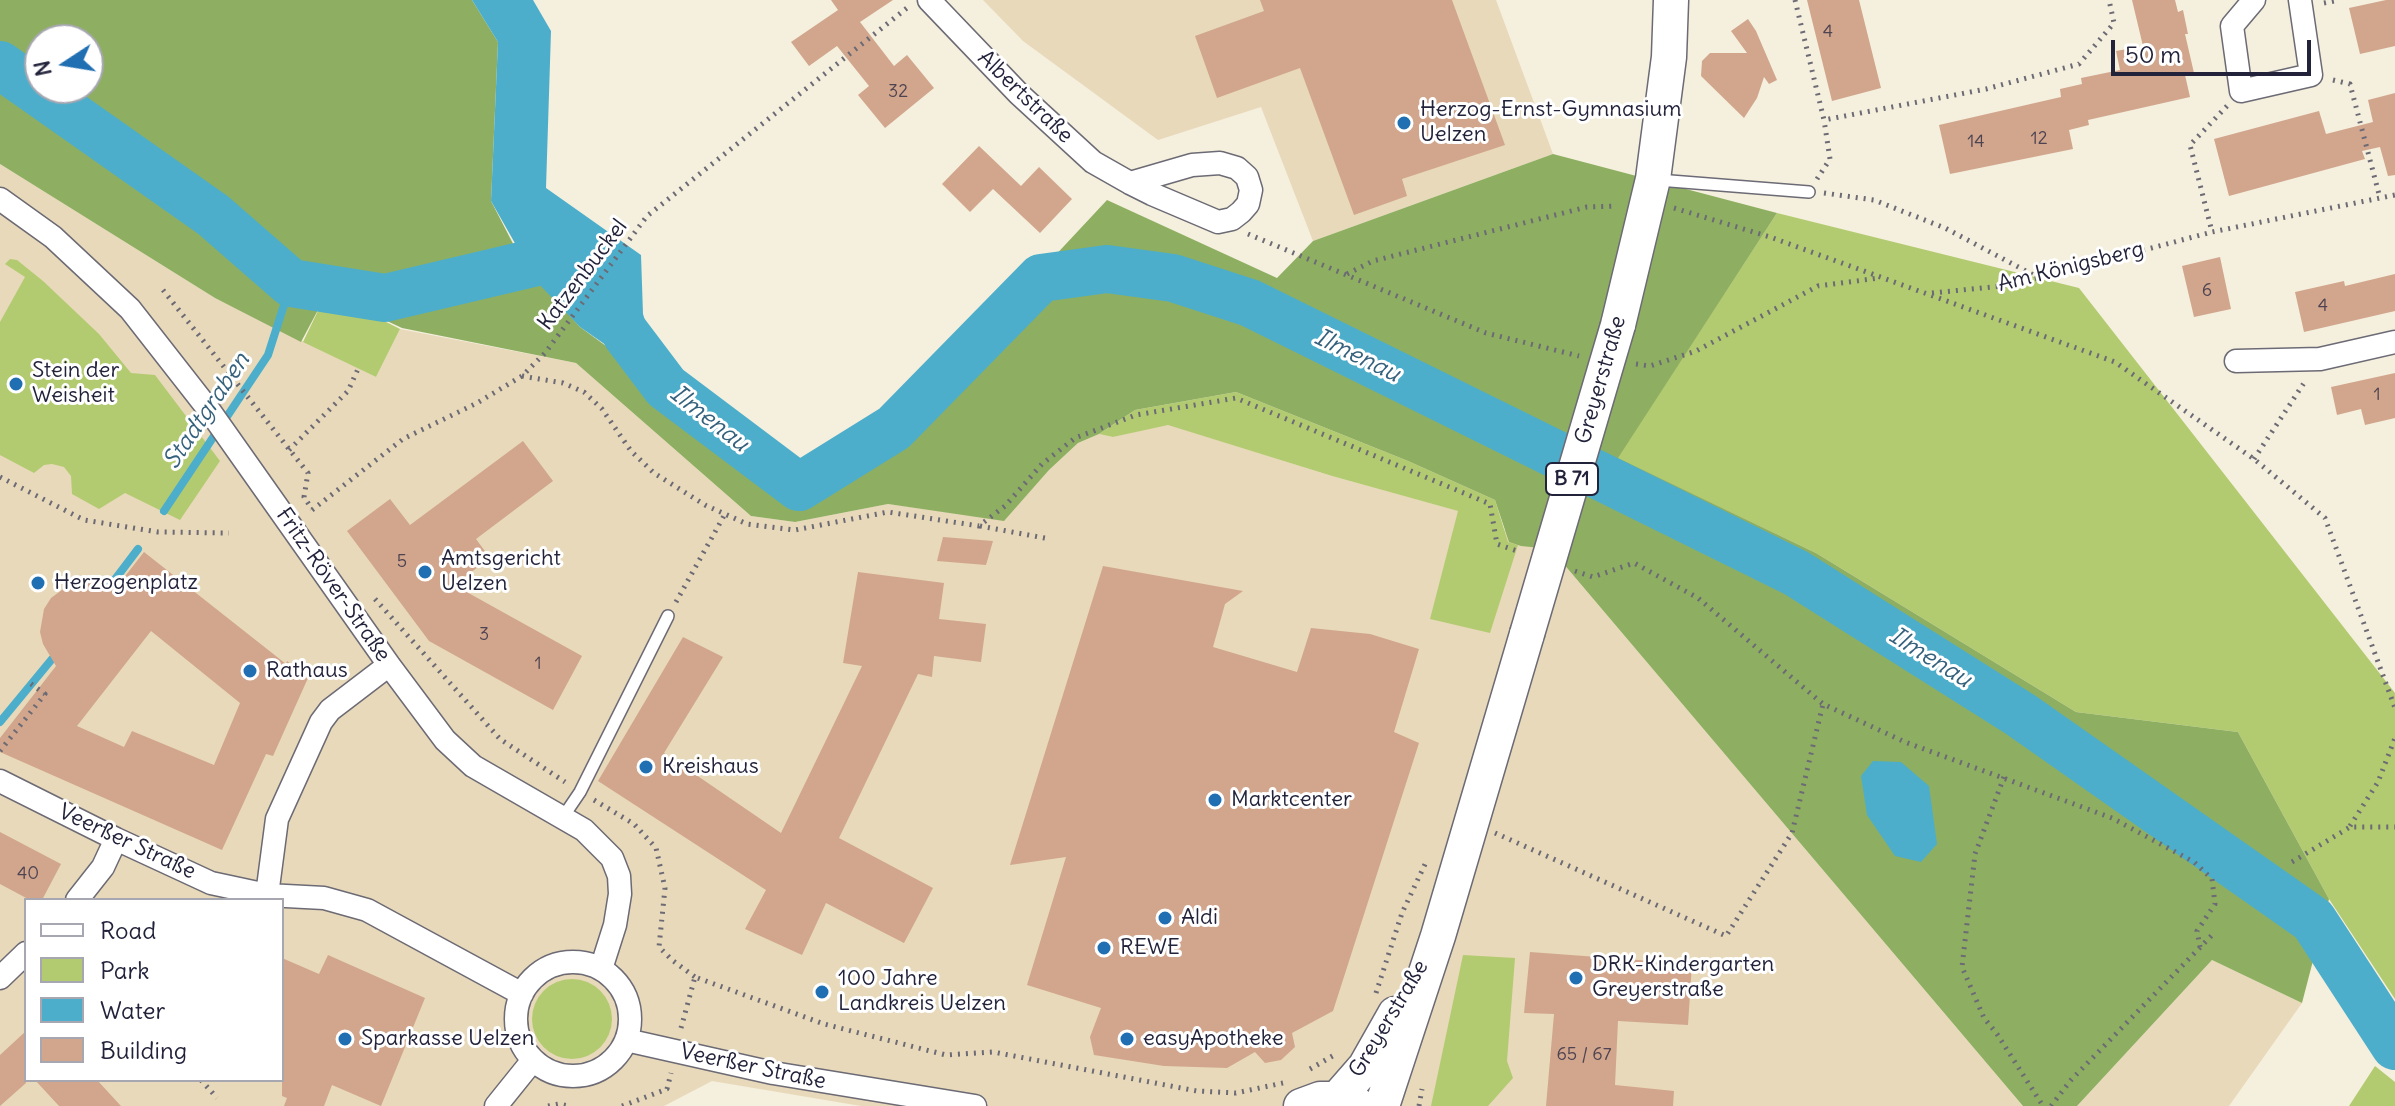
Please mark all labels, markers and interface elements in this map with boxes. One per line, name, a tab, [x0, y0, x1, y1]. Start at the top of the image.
house number: 4	[1823, 21, 1833, 43]
north arrow	[24, 24, 104, 104]
scale bar	[2115, 24, 2315, 74]
text: 50 m	[2125, 39, 2181, 69]
street label: Albertstraße	[972, 45, 1078, 149]
text: N	[27, 58, 58, 79]
house number: 32	[888, 81, 908, 103]
place label: Herzog-Ernst-Gymnasium Uelzen	[1420, 97, 1682, 148]
marker: Herzog-Ernst-Gymnasium Uelzen	[1395, 114, 1413, 132]
house number: 12	[2030, 128, 2048, 150]
house number: 14	[1967, 131, 1985, 153]
street label: Katzenbuckel	[533, 214, 633, 336]
street label: Am Königsberg	[1995, 236, 2147, 298]
house number: 6	[2202, 280, 2212, 302]
house number: 4	[2318, 295, 2328, 317]
street label: Greyerstraße	[1570, 313, 1632, 447]
water label: Ilmenau	[1310, 323, 1404, 389]
water label: Stadtgraben	[158, 348, 256, 474]
place label: Stein der Weisheit	[32, 358, 119, 410]
marker: Stein der Weisheit	[7, 375, 25, 393]
water label: Ilmenau	[664, 380, 754, 458]
house number: 1	[2373, 384, 2381, 406]
road number: B 71	[1546, 463, 1598, 495]
street label: Fritz-Röver-Straße	[270, 503, 396, 667]
place label: Amtsgericht Uelzen	[441, 546, 561, 598]
house number: 5	[397, 551, 407, 573]
marker: Amtsgericht Uelzen	[416, 563, 434, 581]
place label: Herzogenplatz	[54, 570, 198, 596]
marker: Herzogenplatz	[29, 574, 47, 592]
water label: Ilmenau	[1884, 622, 1976, 694]
house number: 3	[479, 624, 489, 646]
house number: 1	[534, 653, 542, 675]
place label: Rathaus	[266, 658, 348, 684]
marker: Rathaus	[241, 662, 259, 680]
place label: Kreishaus	[662, 754, 759, 780]
marker: Kreishaus	[637, 758, 655, 776]
place label: Marktcenter	[1231, 787, 1352, 813]
marker: Marktcenter	[1206, 791, 1224, 809]
street label: Veerßer Straße	[54, 799, 200, 885]
house number: 40	[17, 863, 39, 885]
legend	[24, 898, 284, 1082]
place label: Aldi	[1181, 905, 1218, 931]
marker: Aldi	[1156, 909, 1174, 927]
text: Road	[100, 915, 156, 945]
place label: REWE	[1120, 935, 1180, 961]
marker: REWE	[1095, 939, 1113, 957]
place label: DRK-Kindergarten Greyerstraße	[1592, 952, 1774, 1004]
text: Park	[100, 955, 150, 985]
street label: Greyerstraße	[1344, 956, 1434, 1082]
place label: 100 Jahre Landkreis Uelzen	[838, 966, 1006, 1018]
marker: DRK-Kindergarten Greyerstraße	[1567, 969, 1585, 987]
marker: 100 Jahre Landkreis Uelzen	[813, 983, 831, 1001]
text: Water	[100, 995, 165, 1025]
place label: Sparkasse Uelzen	[361, 1026, 534, 1052]
place label: easyApotheke	[1143, 1026, 1284, 1052]
marker: Sparkasse Uelzen	[336, 1030, 354, 1048]
marker: easyApotheke	[1118, 1030, 1136, 1048]
text: Building	[100, 1035, 187, 1065]
street label: Veerßer Straße	[678, 1039, 828, 1095]
house number: 65 / 67	[1556, 1044, 1612, 1066]

